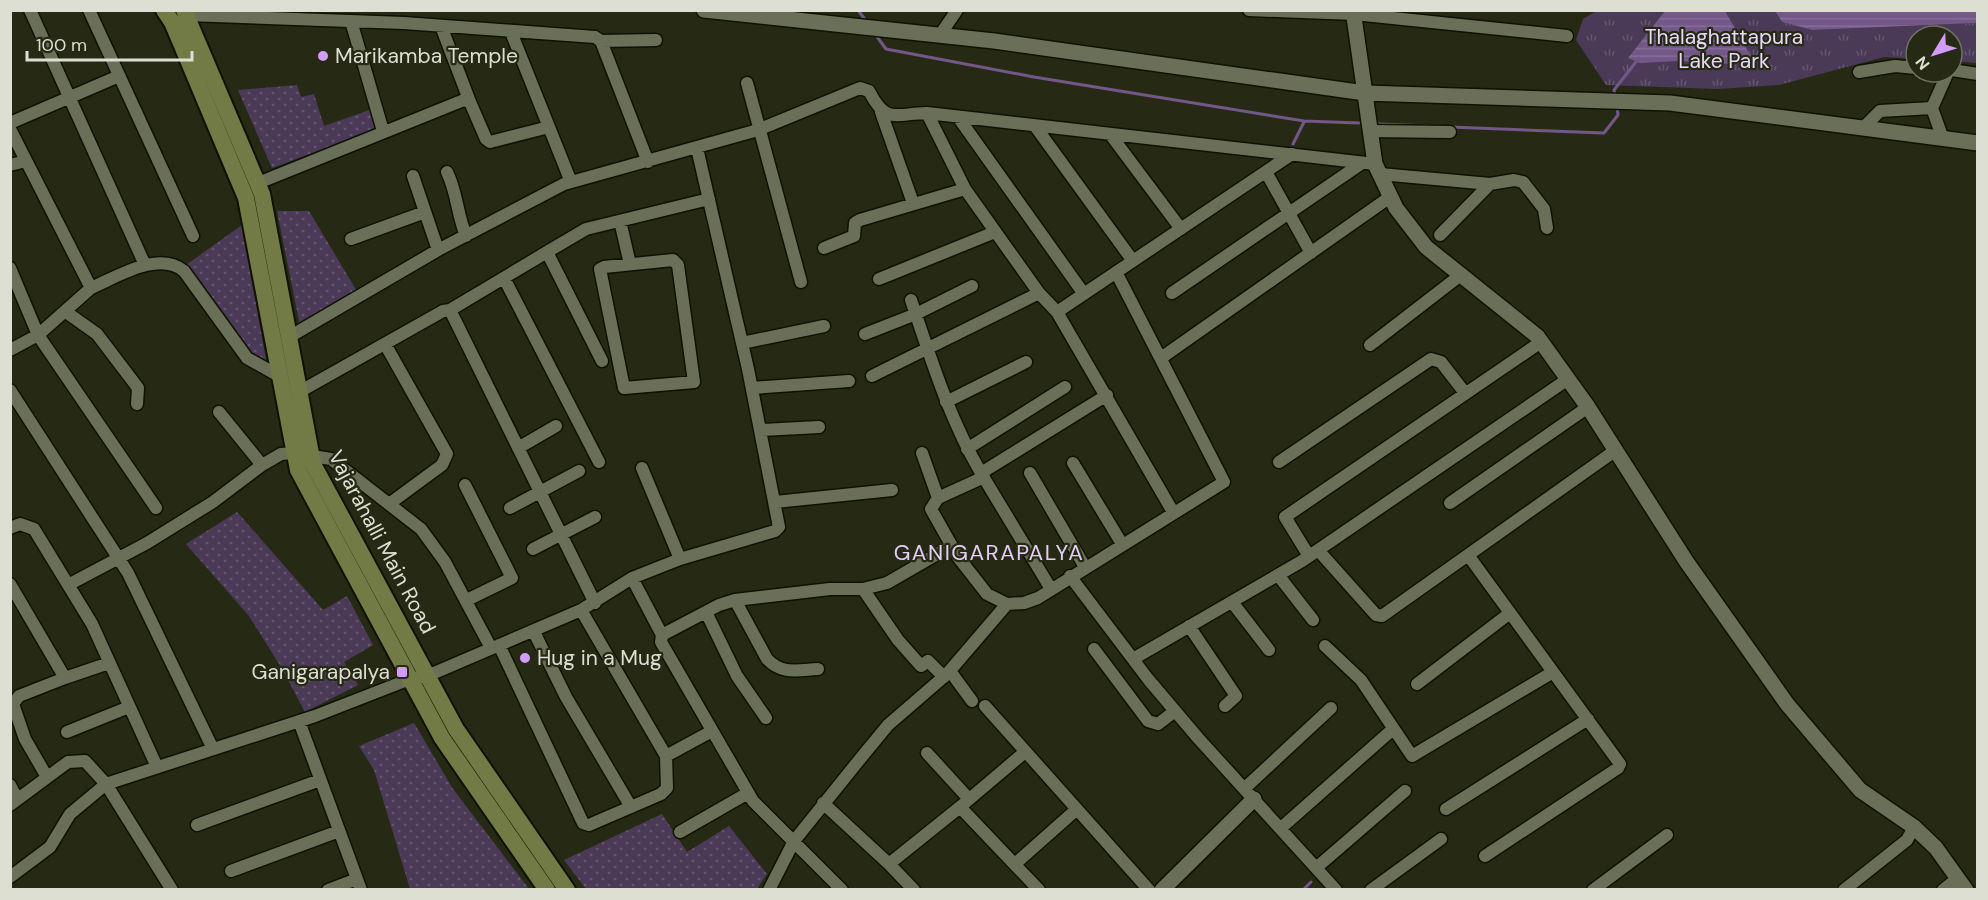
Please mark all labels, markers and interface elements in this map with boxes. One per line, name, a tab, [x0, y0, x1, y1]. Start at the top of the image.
park label: Thalaghattapura Lake Park	[1645, 23, 1803, 75]
scale bar	[27, 24, 192, 62]
north arrow	[1904, 24, 1964, 84]
text: 100 m	[36, 33, 87, 57]
place label: Marikamba Temple	[335, 42, 518, 70]
marker: Marikamba Temple	[316, 49, 330, 63]
text: N	[1911, 52, 1934, 74]
street label: Vajarahalli Main Road	[322, 445, 442, 639]
district label: GANIGARAPALYA	[894, 538, 1084, 567]
place label: Hug in a Mug	[537, 644, 662, 672]
marker: Hug in a Mug	[518, 651, 532, 665]
place label: Ganigarapalya	[252, 658, 390, 686]
marker: Ganigarapalya	[395, 665, 409, 679]

